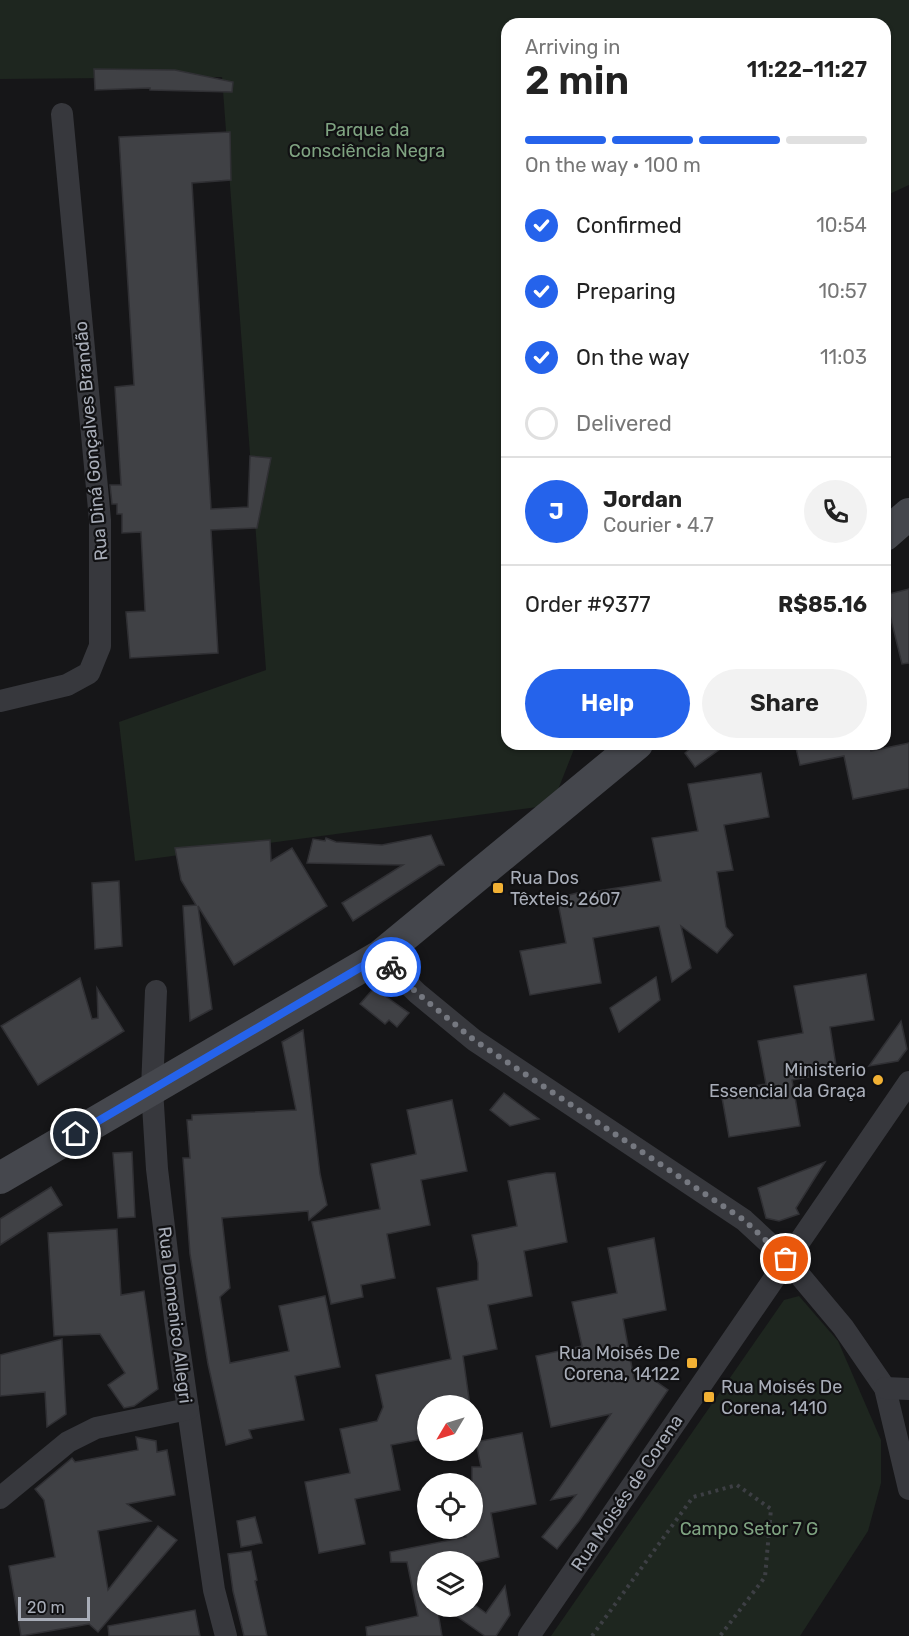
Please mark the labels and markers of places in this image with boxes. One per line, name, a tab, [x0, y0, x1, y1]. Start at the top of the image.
place label: Rua Dos Têxteis, 2607	[510, 867, 620, 910]
marker: Rua Dos Têxteis, 2607	[491, 881, 505, 895]
place label: Ministerio Essencial da Graça	[709, 1059, 866, 1102]
marker: Ministerio Essencial da Graça	[871, 1073, 885, 1087]
pin	[50, 1108, 101, 1159]
pin	[760, 1233, 811, 1284]
place label: Rua Moisés De Corena, 14122	[559, 1342, 680, 1385]
marker: Rua Moisés De Corena, 14122	[685, 1356, 699, 1370]
place label: Rua Moisés De Corena, 1410	[721, 1376, 842, 1419]
marker: Rua Moisés De Corena, 1410	[702, 1390, 716, 1404]

